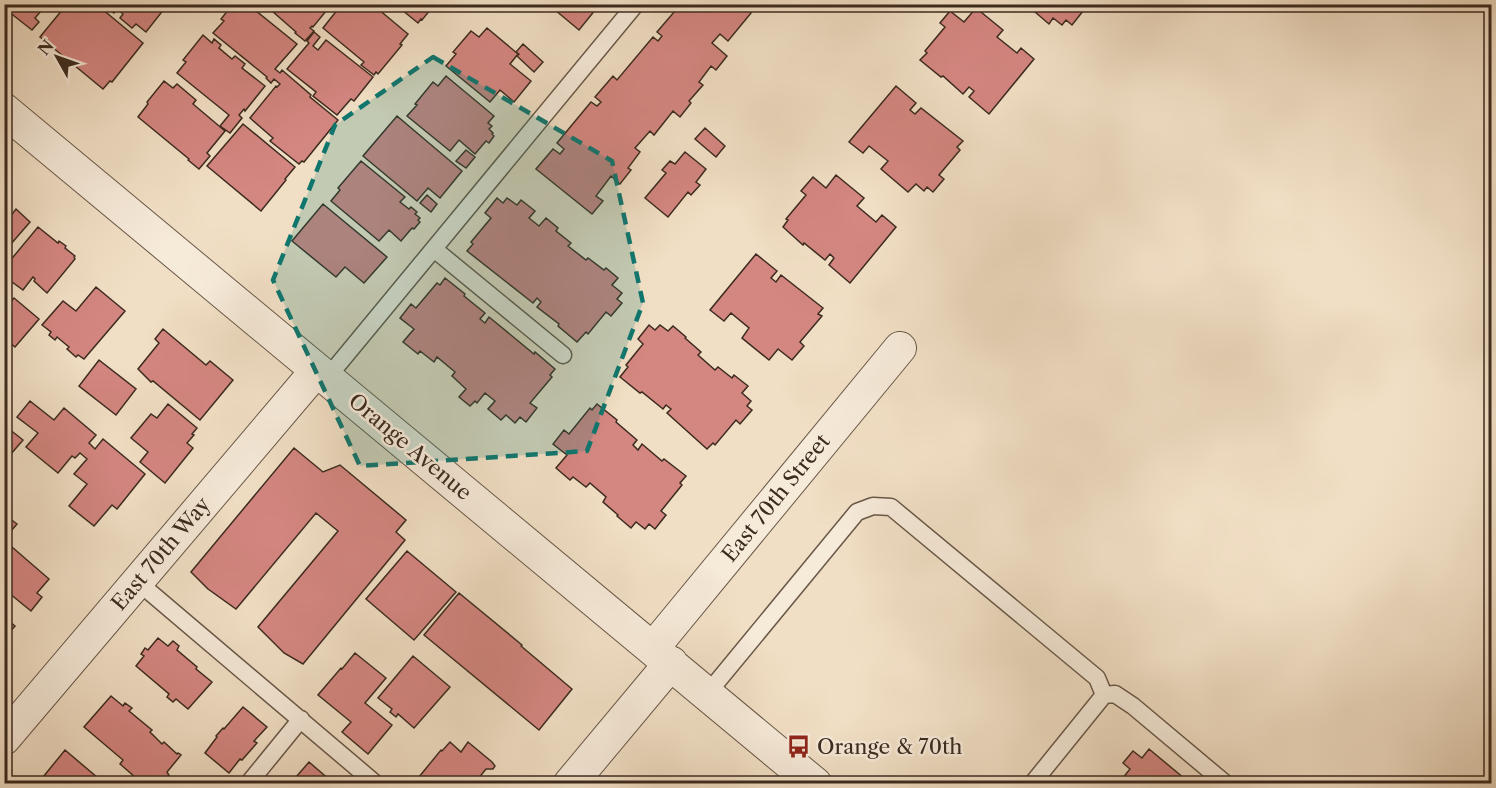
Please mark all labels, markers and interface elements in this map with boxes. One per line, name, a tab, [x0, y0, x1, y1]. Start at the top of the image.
north arrow	[27, 27, 87, 87]
text: N	[33, 36, 58, 59]
street label: Orange Avenue	[344, 388, 477, 505]
street label: East 70th Street	[717, 428, 835, 567]
street label: East 70th Way	[106, 492, 215, 615]
bus stop icon: Orange & 70th	[786, 734, 812, 760]
place label: Orange & 70th	[817, 734, 963, 759]

